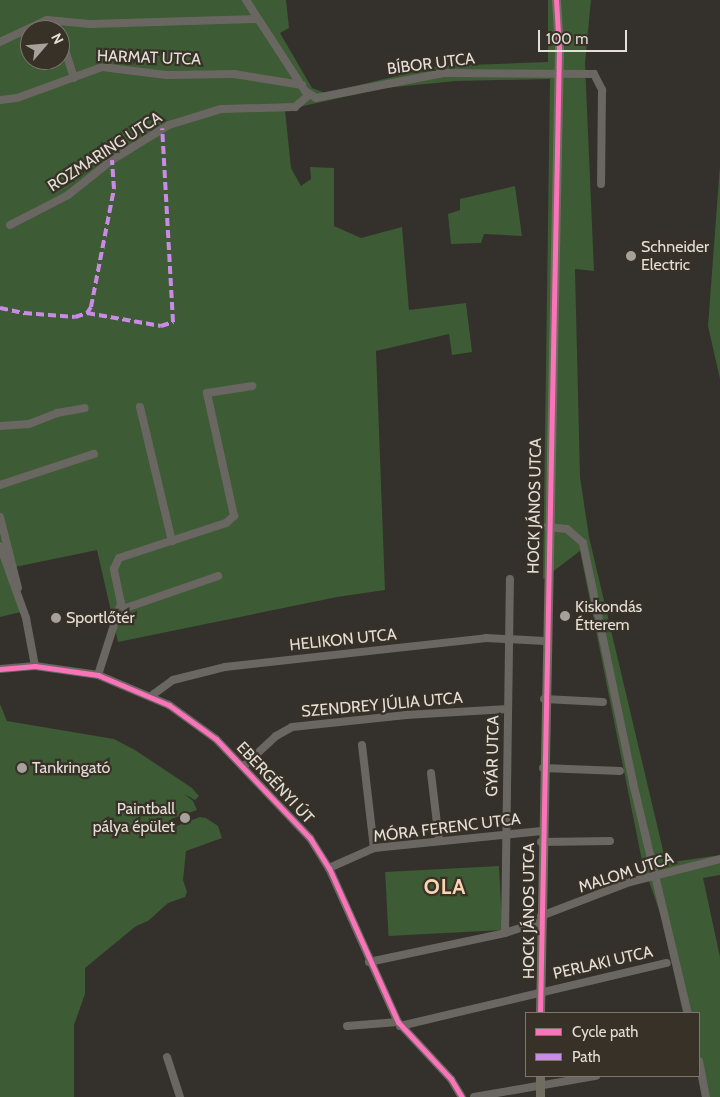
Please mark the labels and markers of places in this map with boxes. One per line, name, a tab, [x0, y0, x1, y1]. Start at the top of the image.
place label: Schneider Electric	[641, 237, 709, 275]
marker: Schneider Electric	[625, 250, 637, 262]
place label: Kiskondás Étterem	[575, 597, 642, 635]
place label: Sportlőtér	[66, 608, 135, 628]
marker: Kiskondás Étterem	[559, 610, 571, 622]
marker: Sportlőtér	[50, 612, 62, 624]
place label: Tankringató	[32, 758, 110, 778]
marker: Tankringató	[16, 762, 28, 774]
place label: Paintball pálya épület	[93, 799, 175, 837]
marker: Paintball pálya épület	[179, 812, 191, 824]

